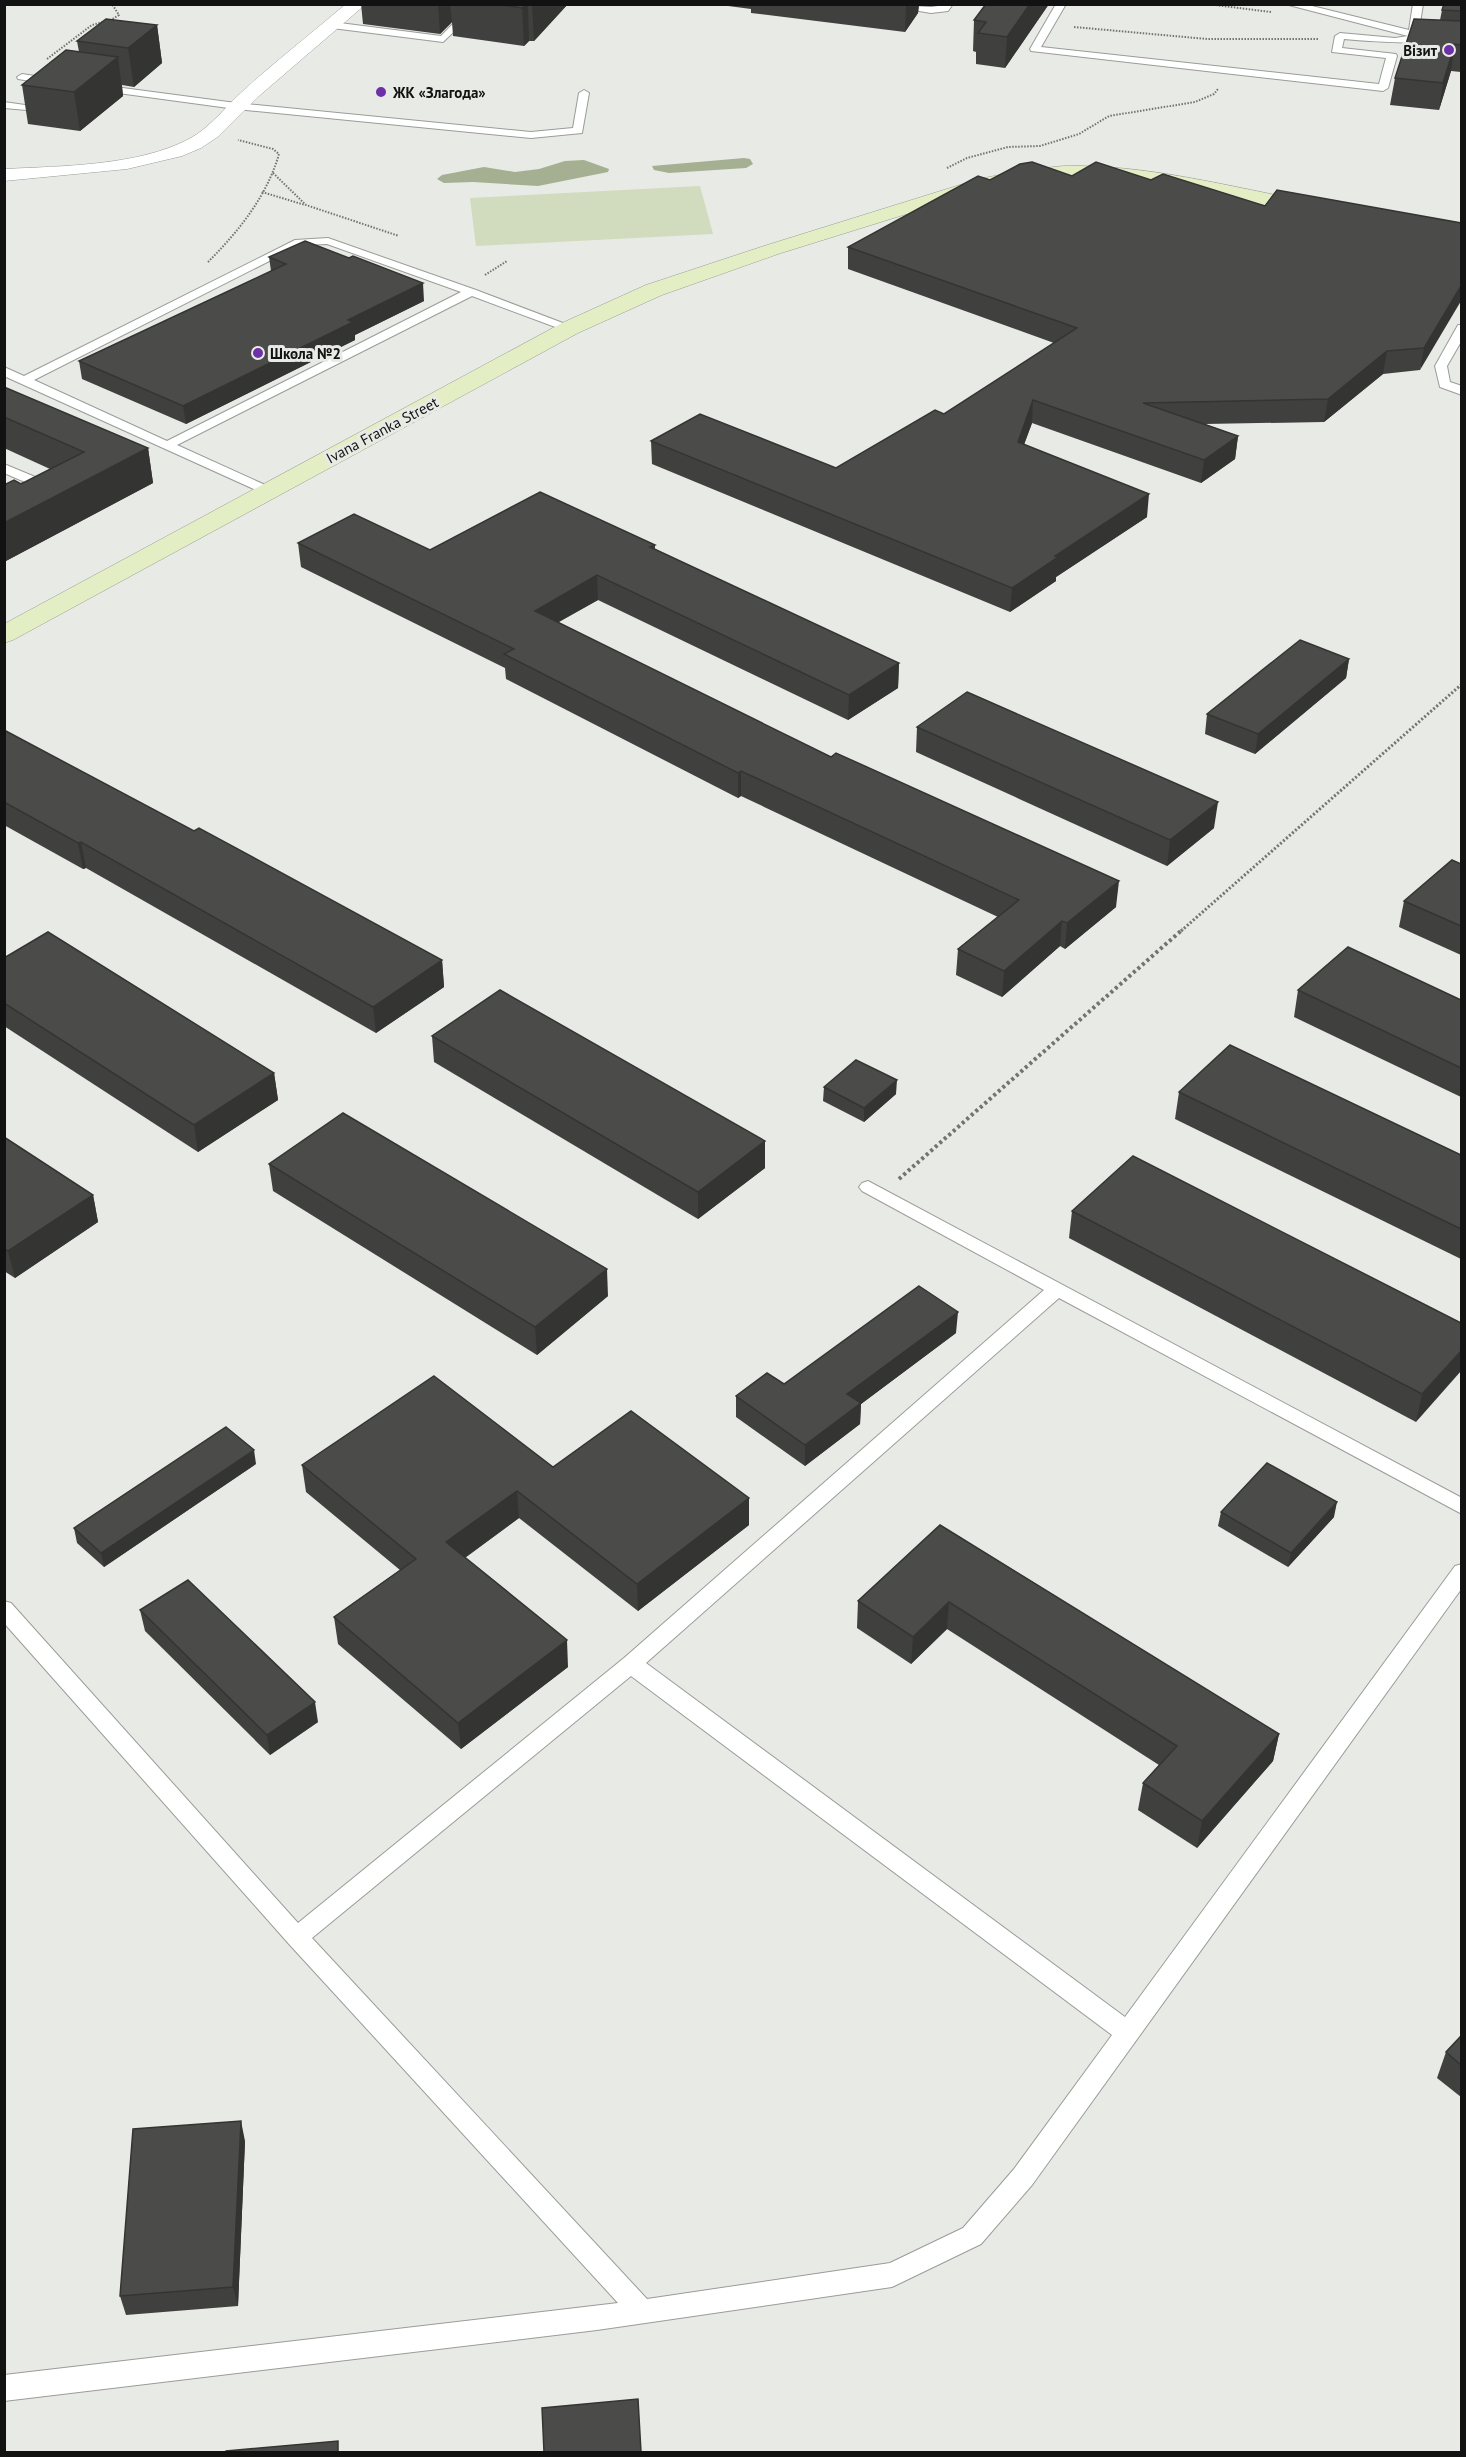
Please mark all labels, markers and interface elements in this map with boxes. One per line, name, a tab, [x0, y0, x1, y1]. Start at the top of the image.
place label: Візит	[1403, 41, 1438, 60]
marker: Візит	[1442, 43, 1456, 57]
place label: ЖК «Злагода»	[392, 83, 486, 102]
marker: ЖК «Злагода»	[374, 85, 388, 99]
place label: Школа №2	[270, 344, 341, 363]
marker: Школа №2	[251, 346, 265, 360]
street label: Ivana Franka Street	[323, 392, 441, 468]

